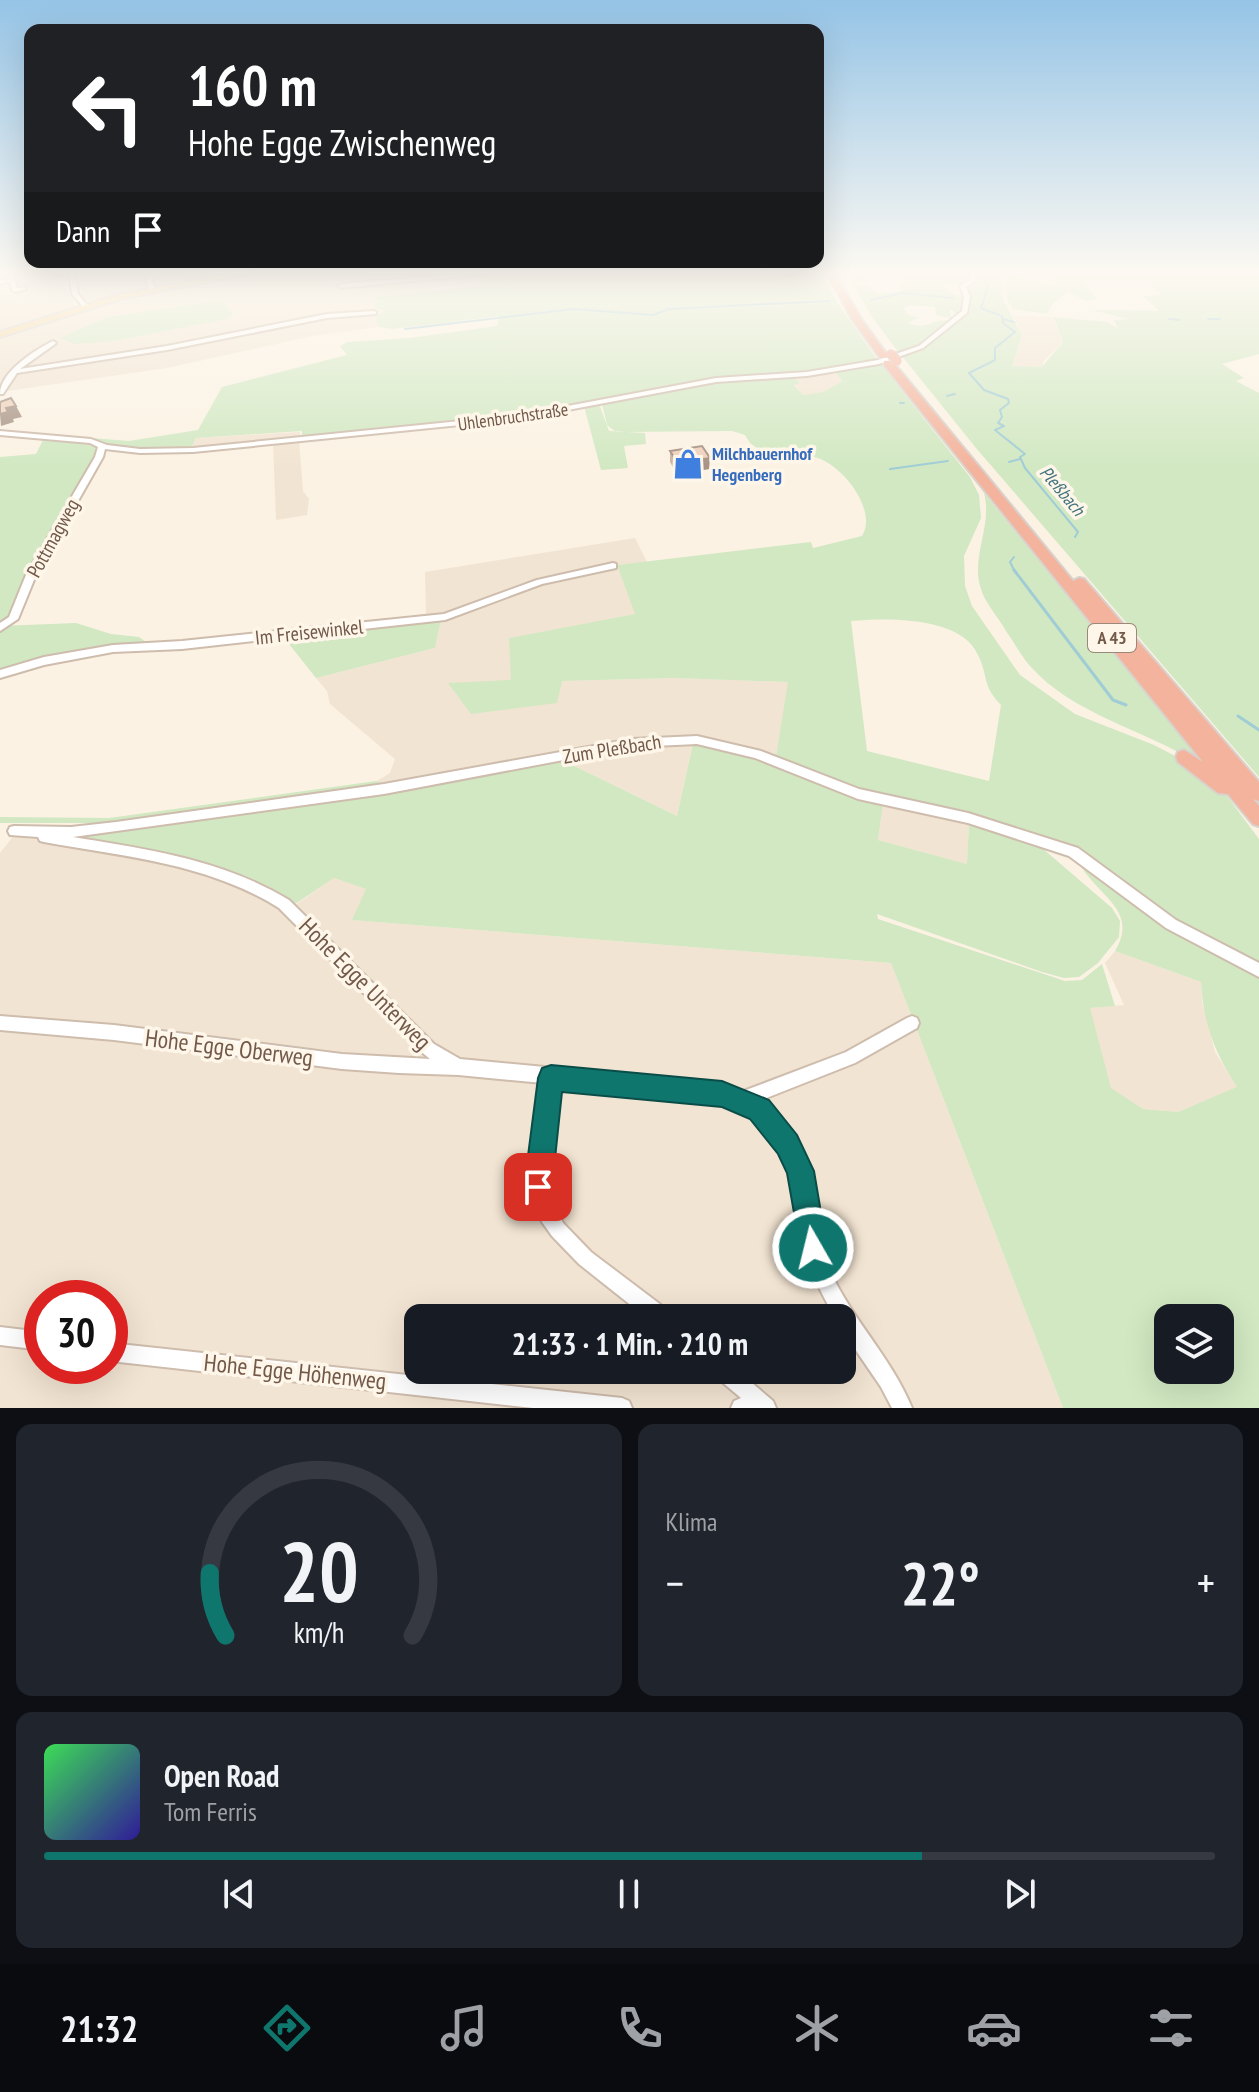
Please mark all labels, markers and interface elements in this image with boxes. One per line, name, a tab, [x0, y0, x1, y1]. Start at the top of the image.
text: 160 m	[188, 49, 317, 121]
icon: left	[56, 56, 160, 160]
text: Hohe Egge Zwischenweg	[188, 119, 496, 166]
icon: arrive	[126, 208, 170, 252]
text: Dann	[56, 211, 110, 250]
street label: Uhlenbruchstraße	[456, 397, 570, 436]
place label: Milchbauernhof Hegenberg	[712, 442, 813, 486]
shop icon: Milchbauernhof Hegenberg	[671, 447, 705, 481]
water label: Pleßbach	[1035, 461, 1090, 521]
street label: Pottmagweg	[21, 494, 85, 582]
street label: Im Freisewinkel	[254, 613, 365, 651]
road number: A 43	[1088, 624, 1136, 652]
street label: Zum Pleßbach	[561, 728, 663, 770]
street label: Hohe Egge Unterweg	[293, 911, 438, 1056]
street label: Hohe Egge Oberweg	[143, 1022, 315, 1073]
pin	[504, 1153, 572, 1221]
icon: arrive	[516, 1165, 560, 1209]
position arrow	[771, 1206, 855, 1290]
speed limit sign: 30	[24, 1280, 128, 1384]
map controls	[1154, 1304, 1234, 1384]
button: layers	[1154, 1304, 1234, 1384]
text: 21:33 · 1 Min. · 210 m	[512, 1324, 748, 1363]
street label: Hohe Egge Höhenweg	[202, 1347, 388, 1396]
text: Klima	[666, 1505, 717, 1538]
text: 20	[279, 1517, 359, 1625]
text: 22°	[901, 1544, 980, 1622]
text: −	[666, 1554, 684, 1611]
text: +	[1197, 1554, 1215, 1611]
text: km/h	[293, 1614, 344, 1651]
text: Open Road	[164, 1756, 279, 1795]
text: Tom Ferris	[164, 1795, 257, 1828]
icon: previous	[217, 1872, 261, 1916]
icon: pause	[607, 1872, 651, 1916]
icon: next	[998, 1872, 1042, 1916]
icon: directions	[259, 2000, 315, 2056]
icon: music	[436, 2000, 492, 2056]
icon: phone	[612, 2000, 668, 2056]
icon: climate	[789, 2000, 845, 2056]
icon: car	[966, 2000, 1022, 2056]
icon: filters	[1143, 2000, 1199, 2056]
text: 21:32	[60, 2005, 138, 2052]

